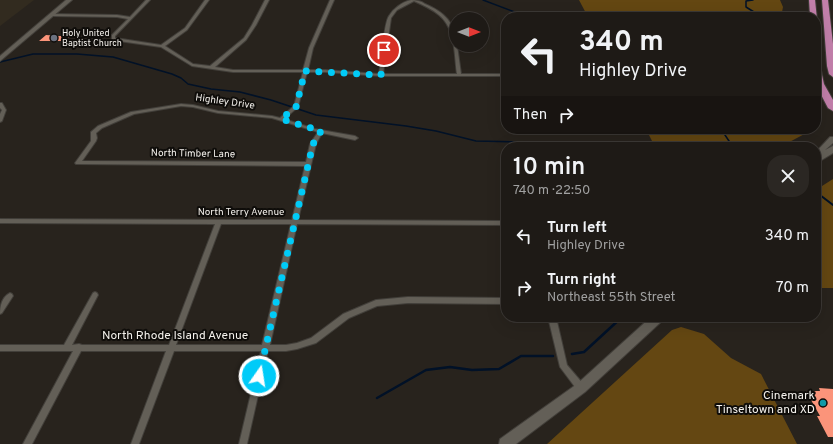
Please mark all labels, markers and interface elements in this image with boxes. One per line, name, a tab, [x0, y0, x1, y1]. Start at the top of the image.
north arrow	[449, 12, 489, 52]
map controls	[449, 12, 489, 52]
text: 340 m	[579, 25, 664, 61]
place label: Holy United Baptist Church	[62, 28, 122, 49]
icon: left	[513, 28, 565, 80]
marker: Holy United Baptist Church	[49, 33, 59, 43]
pin	[367, 33, 401, 67]
icon: arrive	[373, 39, 395, 61]
text: Highley Drive	[579, 60, 687, 83]
street label: Highley Drive	[194, 91, 256, 113]
icon: right	[555, 104, 577, 126]
text: Then	[513, 106, 547, 125]
street label: North Timber Lane	[151, 147, 235, 161]
text: 10 min	[513, 153, 585, 183]
button: close	[767, 155, 809, 197]
text: 740 m · 22:50	[513, 183, 590, 199]
street label: North Terry Avenue	[198, 206, 284, 219]
text: Turn left	[547, 219, 607, 238]
icon: left	[513, 225, 535, 247]
text: 340 m	[765, 227, 809, 246]
text: Highley Drive	[547, 238, 625, 254]
text: Turn right	[547, 271, 616, 290]
icon: right	[513, 277, 535, 299]
text: 70 m	[776, 279, 809, 298]
text: Northeast 55th Street	[547, 290, 676, 306]
street label: North Rhode Island Avenue	[102, 328, 248, 344]
position arrow	[238, 355, 280, 397]
place label: Cinemark Tinseltown and XD	[716, 388, 815, 418]
marker: Cinemark Tinseltown and XD	[818, 398, 828, 408]

